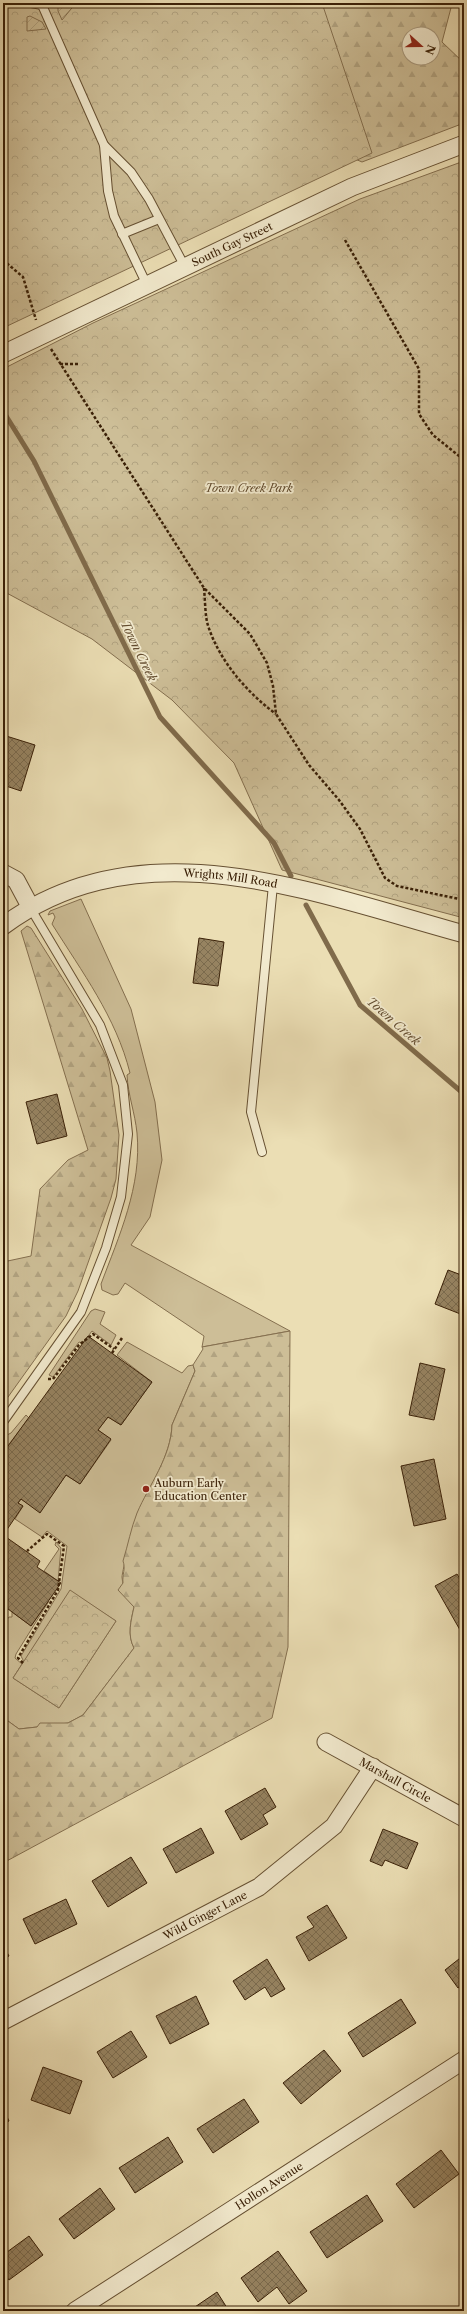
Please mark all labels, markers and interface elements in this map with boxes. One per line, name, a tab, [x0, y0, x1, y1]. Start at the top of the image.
north arrow	[401, 26, 441, 66]
text: N	[422, 43, 439, 57]
street label: South Gay Street	[189, 219, 275, 270]
park label: Town Creek Park	[205, 481, 293, 495]
water label: Town Creek	[118, 618, 161, 685]
street label: Wrights Mill Road	[182, 866, 279, 891]
water label: Town Creek	[364, 994, 424, 1049]
place label: Auburn Early Education Center	[153, 1476, 247, 1503]
marker: Auburn Early Education Center	[141, 1484, 151, 1494]
street label: Marshall Circle	[357, 1755, 434, 1806]
street label: Wild Ginger Lane	[160, 1888, 249, 1943]
street label: Hollon Avenue	[233, 2159, 306, 2213]

